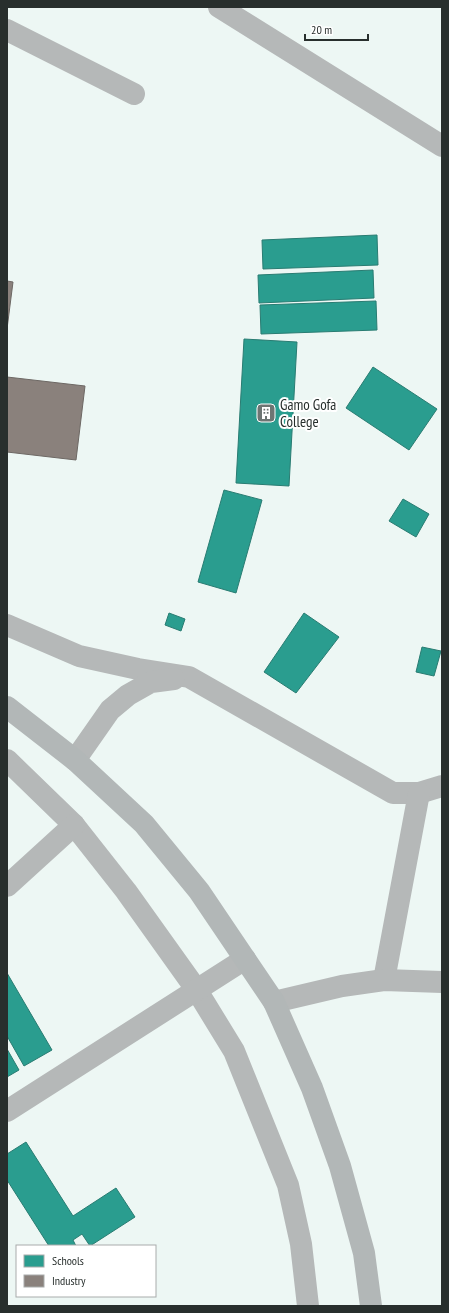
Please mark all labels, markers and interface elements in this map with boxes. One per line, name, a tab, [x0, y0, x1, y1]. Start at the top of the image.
scale bar	[305, 16, 368, 42]
text: 20 m	[311, 22, 332, 37]
place label: Gamo Gofa College	[280, 395, 336, 431]
building icon: Gamo Gofa College	[255, 402, 277, 424]
legend	[16, 1245, 156, 1297]
text: Schools	[52, 1253, 84, 1268]
text: Industry	[52, 1273, 86, 1288]

